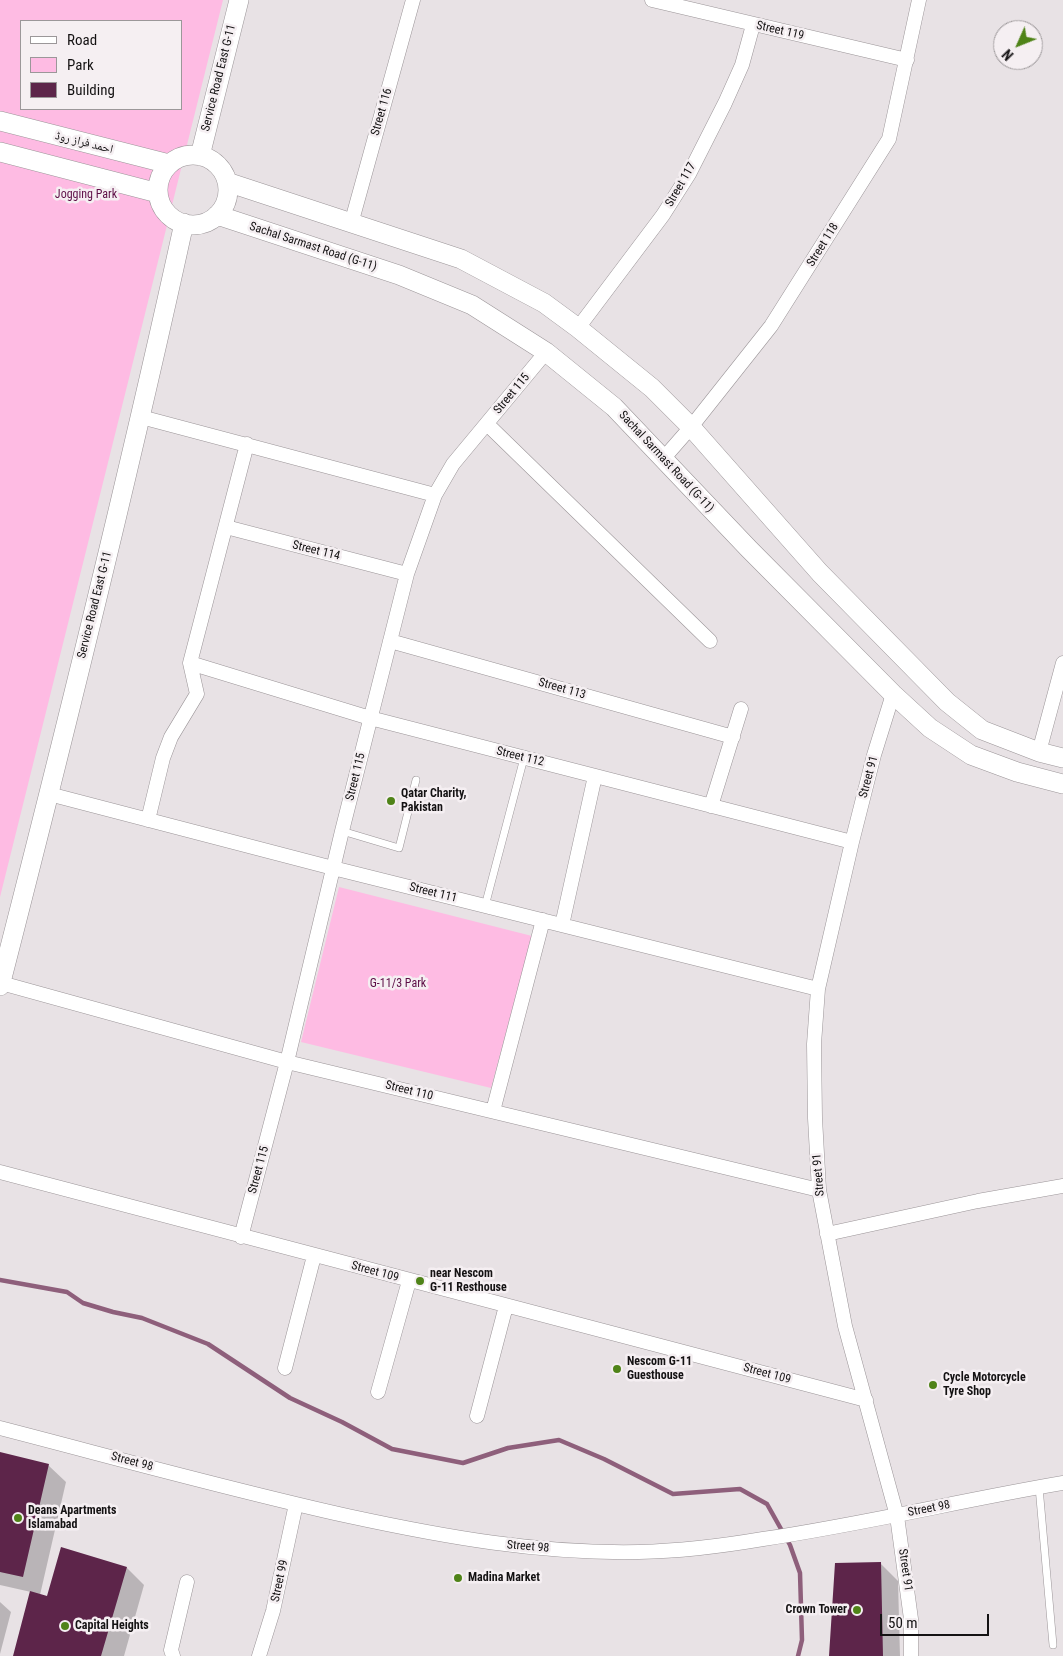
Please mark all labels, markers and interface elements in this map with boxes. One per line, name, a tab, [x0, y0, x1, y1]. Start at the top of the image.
street label: Street 119	[755, 19, 805, 43]
legend	[20, 20, 182, 110]
north arrow	[993, 20, 1043, 70]
street label: Service Road East G-11	[199, 23, 239, 133]
text: Road	[67, 31, 97, 49]
text: N	[999, 46, 1017, 63]
text: Park	[67, 56, 94, 74]
text: Building	[67, 81, 115, 99]
street label: Street 116	[368, 87, 396, 137]
street label: احمد فراز روڈ	[54, 129, 114, 157]
street label: Street 117	[663, 160, 699, 210]
park label: Jogging Park	[55, 188, 117, 202]
street label: Sachal Sarmast Road (G-11)	[247, 220, 379, 274]
street label: Street 118	[804, 221, 842, 269]
street label: Street 115	[491, 371, 533, 417]
street label: Sachal Sarmast Road (G-11)	[615, 408, 717, 516]
street label: Street 114	[291, 538, 341, 564]
street label: Service Road East G-11	[75, 550, 115, 660]
street label: Street 113	[537, 675, 587, 703]
street label: Street 112	[495, 744, 545, 770]
street label: Street 115	[343, 752, 369, 802]
street label: Street 91	[857, 755, 881, 799]
place label: Qatar Charity, Pakistan	[401, 787, 466, 815]
marker: Qatar Charity, Pakistan	[385, 795, 397, 807]
street label: Street 111	[408, 880, 458, 906]
park label: G-11/3 Park	[370, 977, 426, 991]
street label: Street 110	[384, 1078, 434, 1104]
street label: Street 115	[246, 1145, 272, 1195]
street label: Street 91	[810, 1153, 828, 1197]
street label: Street 109	[350, 1259, 400, 1285]
place label: near Nescom G-11 Resthouse	[430, 1267, 507, 1295]
marker: near Nescom G-11 Resthouse	[414, 1275, 426, 1287]
place label: Nescom G-11 Guesthouse	[627, 1355, 692, 1383]
street label: Street 109	[742, 1361, 792, 1387]
marker: Nescom G-11 Guesthouse	[611, 1363, 623, 1375]
place label: Cycle Motorcycle Tyre Shop	[943, 1371, 1026, 1399]
marker: Cycle Motorcycle Tyre Shop	[927, 1379, 939, 1391]
street label: Street 98	[110, 1450, 154, 1474]
street label: Street 98	[907, 1498, 951, 1520]
place label: Deans Apartments Islamabad	[28, 1504, 116, 1532]
marker: Deans Apartments Islamabad	[12, 1512, 24, 1524]
street label: Street 98	[506, 1538, 550, 1556]
street label: Street 91	[895, 1548, 915, 1592]
street label: Street 99	[269, 1559, 291, 1603]
place label: Madina Market	[468, 1571, 540, 1585]
marker: Madina Market	[452, 1572, 464, 1584]
place label: Crown Tower	[786, 1603, 847, 1617]
marker: Crown Tower	[851, 1604, 863, 1616]
scale bar	[883, 1604, 992, 1636]
text: 50 m	[888, 1614, 918, 1632]
place label: Capital Heights	[75, 1619, 149, 1633]
marker: Capital Heights	[59, 1620, 71, 1632]

